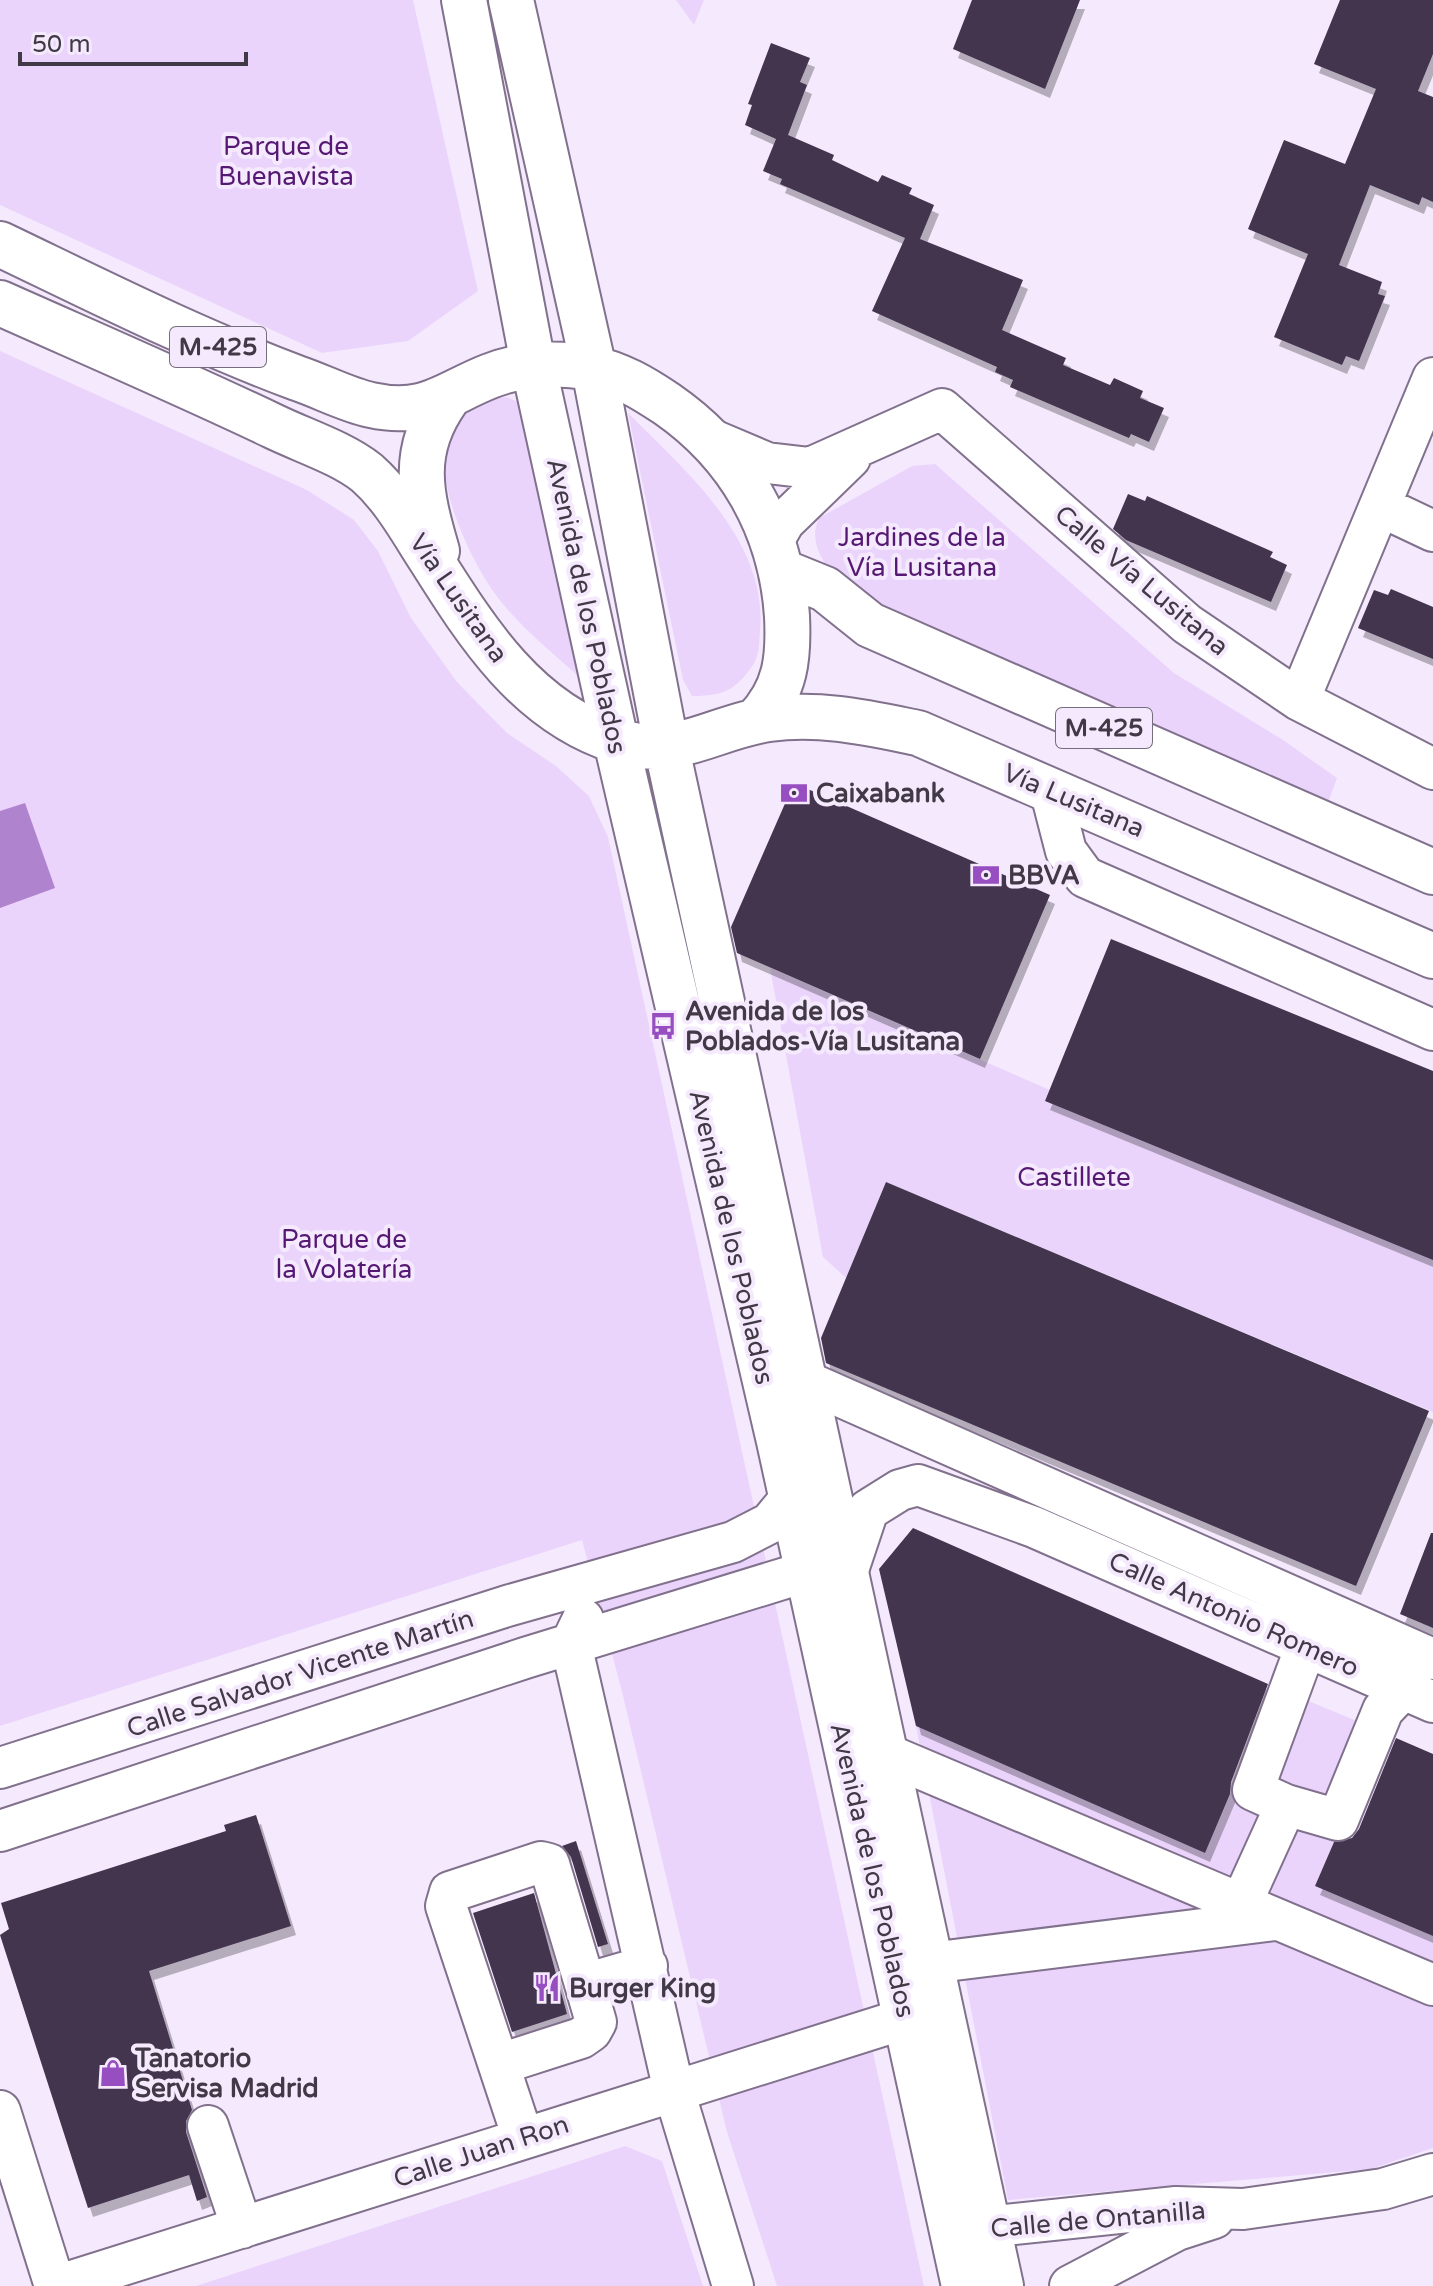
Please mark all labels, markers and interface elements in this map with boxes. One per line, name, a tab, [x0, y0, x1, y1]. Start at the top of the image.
scale bar	[20, 16, 246, 66]
text: 50 m	[32, 30, 90, 59]
park label: Parque de Buenavista	[218, 131, 354, 192]
road number: M-425	[170, 327, 266, 367]
street label: Avenida de los Poblados	[540, 455, 633, 757]
street label: Calle Vía Lusitana	[1048, 499, 1235, 662]
park label: Jardines de la Vía Lusitana	[838, 522, 1006, 583]
street label: Vía Lusitana	[403, 528, 514, 669]
road number: M-425	[1056, 708, 1152, 748]
street label: Vía Lusitana	[999, 757, 1149, 844]
bank icon: Caixabank	[779, 778, 809, 808]
place label: Caixabank	[816, 778, 945, 809]
bank icon: BBVA	[971, 860, 1001, 890]
place label: BBVA	[1008, 860, 1080, 891]
place label: Avenida de los Poblados-Vía Lusitana	[685, 996, 960, 1057]
bus stop icon: Avenida de los Poblados-Vía Lusitana	[648, 1011, 678, 1041]
street label: Avenida de los Poblados	[683, 1087, 781, 1387]
park label: Castillete	[1017, 1162, 1131, 1193]
park label: Parque de la Volatería	[276, 1224, 412, 1285]
street label: Calle Antonio Romero	[1104, 1545, 1364, 1684]
street label: Calle Salvador Vicente Martín	[123, 1603, 477, 1744]
street label: Avenida de los Poblados	[824, 1720, 922, 2020]
restaurant icon: Burger King	[532, 1973, 562, 2003]
place label: Burger King	[569, 1973, 716, 2004]
place label: Tanatorio Servisa Madrid	[134, 2043, 319, 2104]
shop icon: Tanatorio Servisa Madrid	[98, 2058, 128, 2088]
street label: Calle Juan Ron	[390, 2109, 573, 2194]
street label: Calle de Ontanilla	[989, 2195, 1207, 2244]

